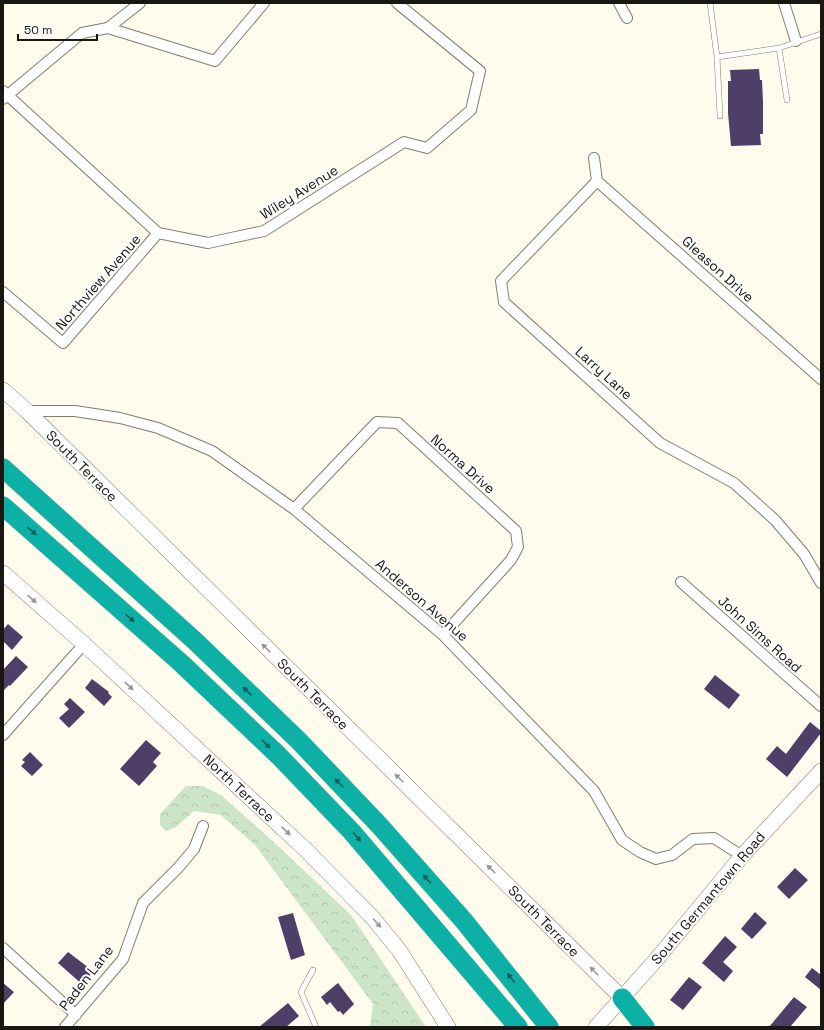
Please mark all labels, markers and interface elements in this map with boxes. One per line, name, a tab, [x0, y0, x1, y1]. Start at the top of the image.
scale bar	[18, 16, 97, 42]
text: 50 m	[24, 22, 52, 38]
street label: Wiley Avenue	[257, 161, 341, 223]
street label: Northview Avenue	[51, 230, 145, 334]
street label: Gleason Drive	[678, 232, 758, 306]
street label: Larry Lane	[572, 343, 636, 403]
street label: South Terrace	[42, 426, 122, 506]
street label: Norma Drive	[427, 430, 499, 498]
one-way arrow	[27, 527, 37, 536]
street label: Anderson Avenue	[372, 555, 472, 645]
street label: John Sims Road	[714, 592, 806, 676]
one-way arrow	[27, 594, 37, 603]
one-way arrow	[124, 613, 135, 622]
one-way arrow	[261, 643, 271, 653]
street label: South Terrace	[273, 654, 353, 734]
one-way arrow	[124, 681, 134, 691]
one-way arrow	[242, 687, 252, 696]
one-way arrow	[261, 739, 271, 749]
street label: North Terrace	[199, 750, 279, 826]
one-way arrow	[394, 773, 404, 783]
one-way arrow	[335, 778, 344, 788]
one-way arrow	[281, 827, 291, 836]
street label: South Germantown Road	[647, 828, 769, 968]
one-way arrow	[352, 832, 361, 842]
one-way arrow	[486, 865, 496, 874]
one-way arrow	[423, 874, 432, 884]
street label: South Terrace	[504, 881, 584, 961]
one-way arrow	[373, 918, 382, 929]
street label: Paden Lane	[55, 942, 117, 1014]
one-way arrow	[589, 966, 599, 975]
one-way arrow	[507, 973, 515, 984]

